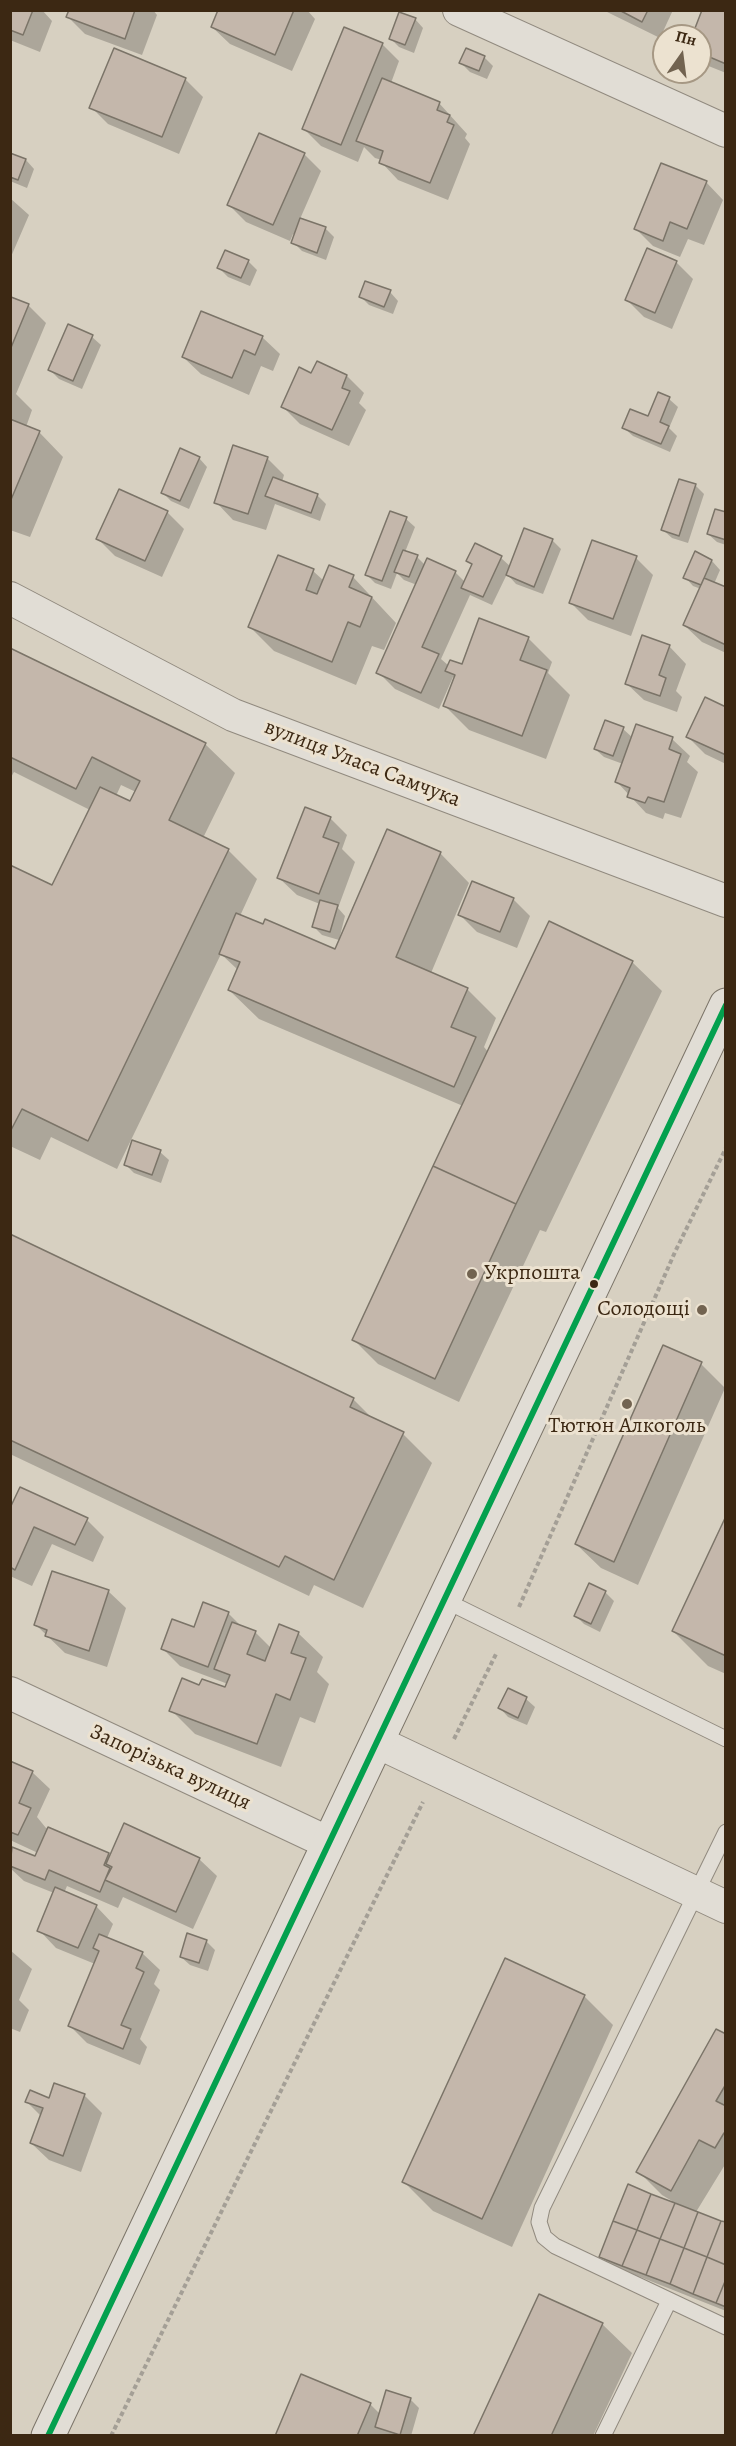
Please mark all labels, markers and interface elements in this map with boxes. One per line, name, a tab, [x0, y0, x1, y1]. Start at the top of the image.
north arrow	[652, 24, 712, 84]
text: Пн	[673, 25, 699, 52]
street label: вулиця Уласа Самчука	[260, 714, 464, 814]
place label: Укрпошта	[484, 1261, 580, 1287]
marker: Укрпошта	[465, 1267, 479, 1281]
unlabelled marker	[588, 1278, 600, 1290]
place label: Солодощі	[597, 1297, 690, 1323]
marker: Солодощі	[695, 1303, 709, 1317]
marker: Тютюн Алкоголь	[620, 1397, 634, 1411]
place label: Тютюн Алкоголь	[548, 1414, 706, 1440]
street label: Запорізька вулиця	[85, 1719, 255, 1817]

